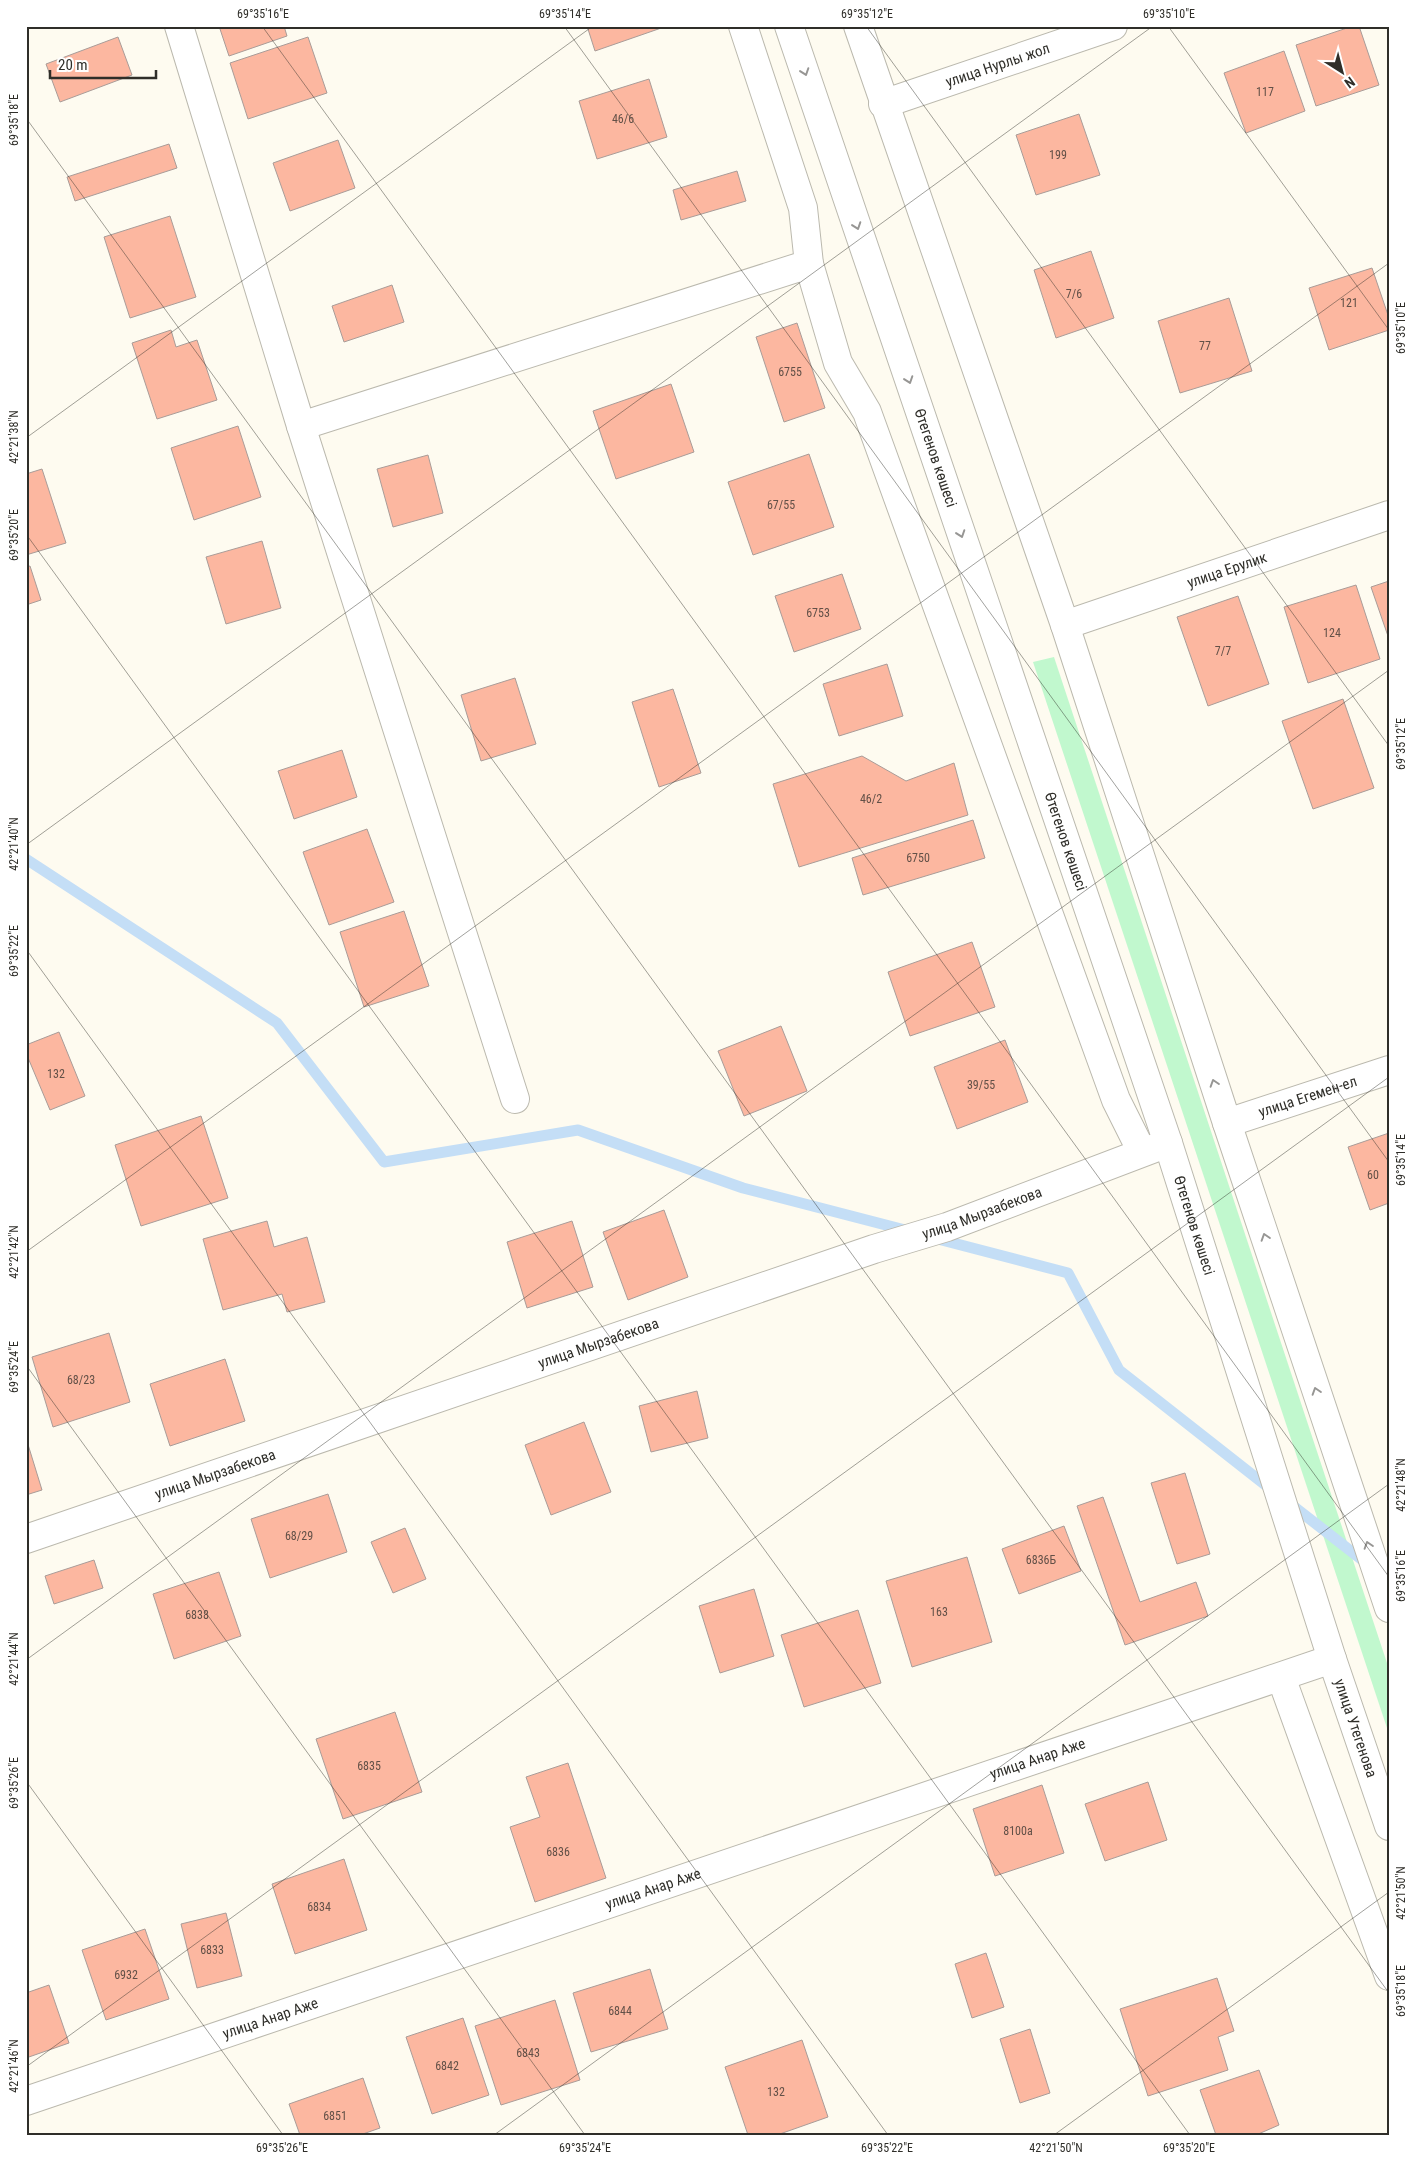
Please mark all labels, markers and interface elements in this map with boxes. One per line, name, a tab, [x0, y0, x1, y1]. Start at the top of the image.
text: 69°35'16"E	[237, 7, 289, 21]
text: 69°35'14"E	[539, 7, 591, 21]
text: 69°35'12"E	[841, 7, 893, 21]
text: 69°35'10"E	[1143, 7, 1195, 21]
street label: улица Нурлы жол	[943, 39, 1052, 91]
scale bar	[50, 48, 156, 80]
north arrow	[1318, 48, 1368, 98]
text: 20 m	[58, 56, 88, 74]
one-way arrow	[799, 68, 809, 76]
text: N	[1341, 74, 1358, 92]
house number: 117	[1256, 85, 1274, 99]
text: 69°35'18"E	[7, 94, 21, 146]
house number: 46/6	[612, 112, 634, 126]
house number: 199	[1049, 148, 1067, 162]
one-way arrow	[851, 222, 861, 230]
house number: 7/6	[1066, 287, 1082, 301]
house number: 121	[1340, 296, 1358, 310]
text: 69°35'10"E	[1394, 302, 1408, 354]
house number: 77	[1199, 339, 1211, 353]
house number: 6755	[778, 365, 802, 379]
one-way arrow	[903, 375, 913, 384]
street label: Өтегенов көшесі	[910, 406, 961, 509]
text: 42°21'38"N	[7, 410, 21, 464]
house number: 67/55	[767, 498, 795, 512]
text: 69°35'20"E	[7, 509, 21, 561]
one-way arrow	[956, 529, 966, 538]
street label: улица Ерулик	[1185, 548, 1269, 592]
house number: 6753	[806, 606, 830, 620]
house number: 124	[1323, 626, 1341, 640]
house number: 7/7	[1215, 644, 1231, 658]
text: 69°35'12"E	[1394, 718, 1408, 770]
street label: Өтегенов көшесі	[1041, 790, 1091, 893]
house number: 46/2	[860, 792, 882, 806]
text: 42°21'40"N	[7, 817, 21, 871]
house number: 6750	[906, 851, 930, 865]
text: 69°35'22"E	[7, 925, 21, 977]
house number: 132	[47, 1067, 65, 1081]
street label: улица Егемен-ел	[1256, 1072, 1359, 1121]
house number: 39/55	[967, 1078, 995, 1092]
one-way arrow	[1210, 1079, 1220, 1087]
text: 69°35'14"E	[1394, 1134, 1408, 1186]
house number: 60	[1367, 1168, 1379, 1182]
street label: Өтегенов көшесі	[1170, 1174, 1218, 1277]
street label: улица Мырзабекова	[920, 1183, 1044, 1243]
text: 42°21'42"N	[7, 1225, 21, 1279]
one-way arrow	[1261, 1233, 1271, 1242]
street label: улица Мырзабекова	[536, 1314, 661, 1372]
text: 69°35'24"E	[7, 1341, 21, 1393]
house number: 68/23	[67, 1373, 95, 1387]
one-way arrow	[1312, 1388, 1322, 1396]
street label: улица Мырзабекова	[153, 1445, 278, 1503]
text: 42°21'48"N	[1394, 1458, 1408, 1512]
house number: 68/29	[285, 1529, 313, 1543]
one-way arrow	[1364, 1542, 1374, 1550]
text: 69°35'16"E	[1394, 1550, 1408, 1602]
house number: 6836Б	[1026, 1553, 1057, 1567]
house number: 163	[930, 1605, 948, 1619]
house number: 6838	[185, 1608, 209, 1622]
text: 42°21'44"N	[7, 1632, 21, 1686]
street label: улица Утегенова	[1330, 1676, 1381, 1780]
street label: улица Анар Аже	[988, 1734, 1088, 1783]
text: 69°35'26"E	[7, 1757, 21, 1809]
house number: 6835	[357, 1759, 381, 1773]
house number: 8100а	[1003, 1824, 1033, 1838]
house number: 6836	[546, 1845, 570, 1859]
street label: улица Анар Аже	[603, 1864, 703, 1913]
text: 42°21'50"N	[1394, 1866, 1408, 1920]
house number: 6834	[307, 1900, 331, 1914]
house number: 6833	[200, 1943, 224, 1957]
text: 69°35'18"E	[1394, 1965, 1408, 2017]
house number: 6932	[114, 1968, 138, 1982]
street label: улица Анар Аже	[220, 1994, 320, 2043]
house number: 6844	[608, 2004, 632, 2018]
text: 42°21'46"N	[7, 2039, 21, 2093]
house number: 6843	[516, 2046, 540, 2060]
house number: 6842	[435, 2059, 459, 2073]
house number: 132	[767, 2085, 785, 2099]
house number: 6851	[323, 2109, 347, 2123]
text: 69°35'26"E	[256, 2141, 308, 2155]
text: 69°35'24"E	[559, 2141, 611, 2155]
text: 69°35'22"E	[861, 2141, 913, 2155]
text: 42°21'50"N	[1029, 2141, 1083, 2155]
text: 69°35'20"E	[1163, 2141, 1215, 2155]

